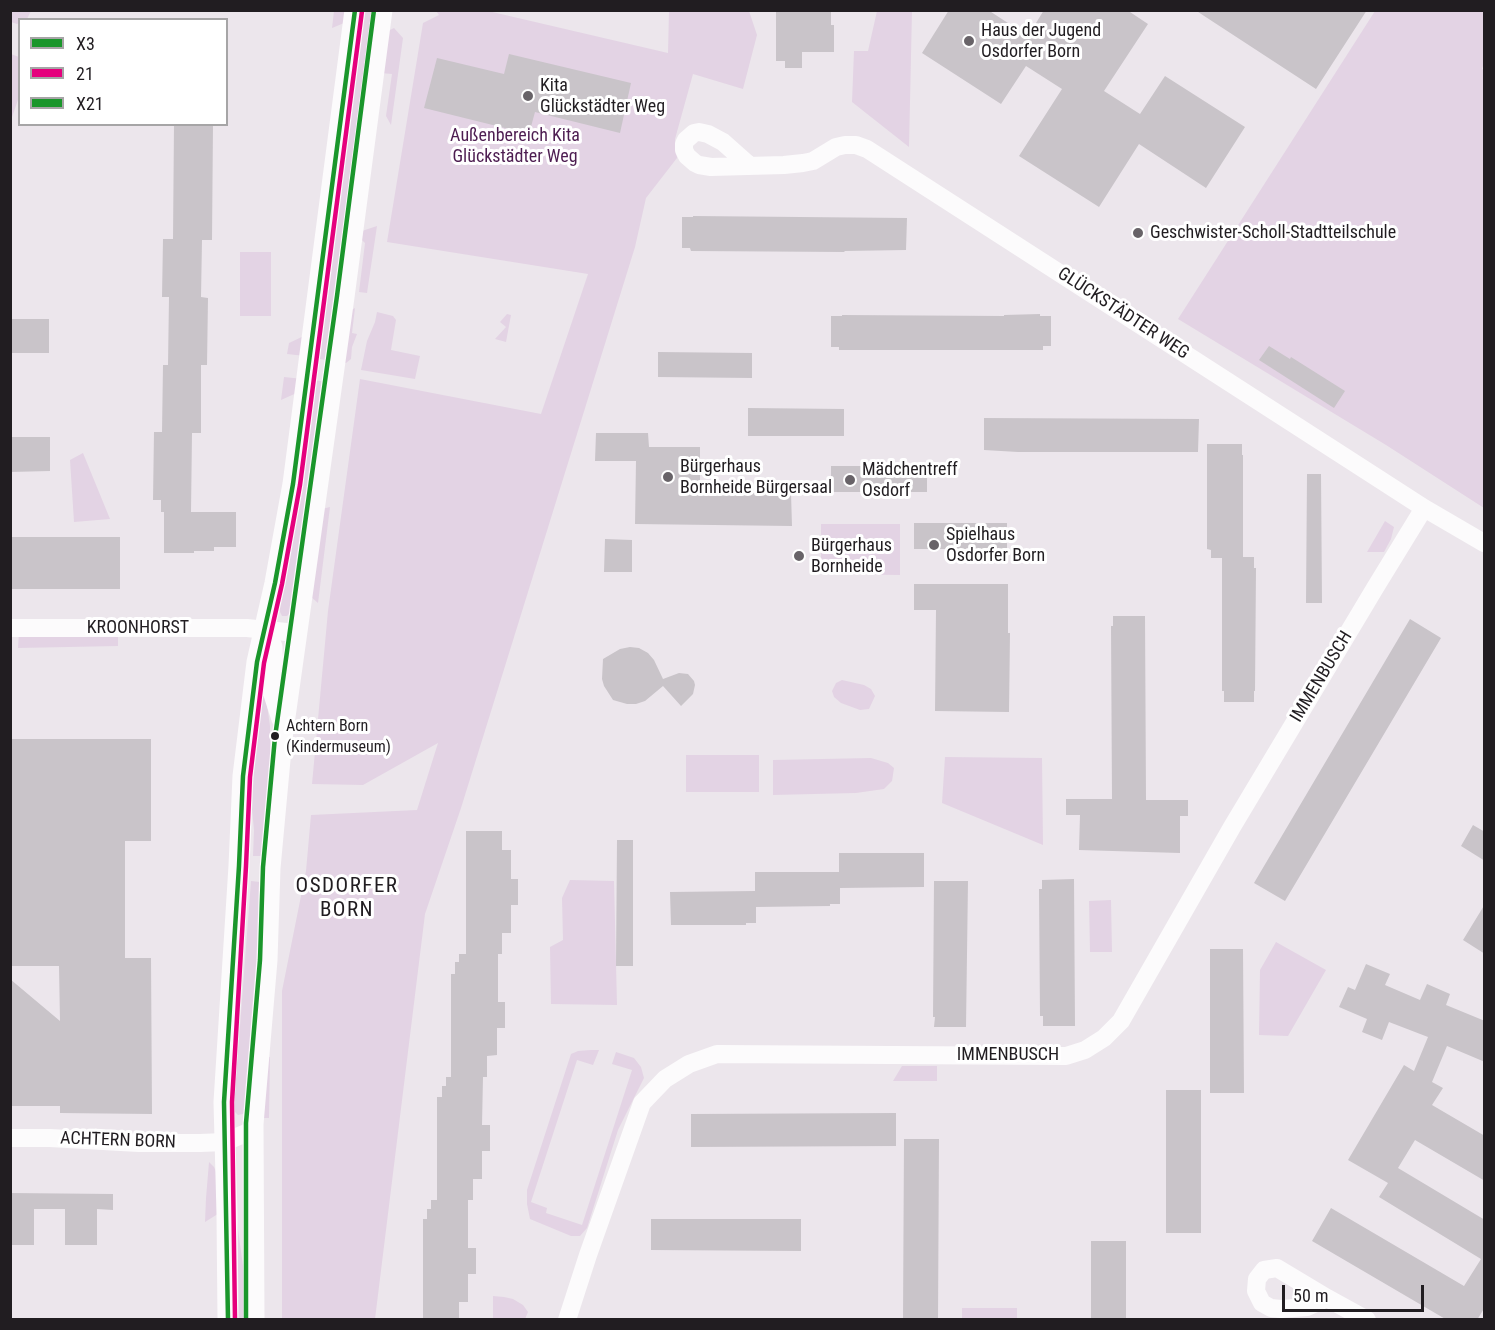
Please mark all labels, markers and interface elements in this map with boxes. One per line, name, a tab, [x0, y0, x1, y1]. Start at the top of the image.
legend	[18, 18, 228, 126]
place label: Haus der Jugend Osdorfer Born	[981, 20, 1101, 63]
text: X3	[76, 33, 95, 54]
marker: Haus der Jugend Osdorfer Born	[962, 34, 976, 48]
text: 21	[76, 63, 94, 84]
place label: Kita Glückstädter Weg	[540, 75, 665, 118]
marker: Kita Glückstädter Weg	[521, 89, 535, 103]
text: X21	[76, 93, 104, 114]
park label: Außenbereich Kita Glückstädter Weg	[450, 125, 580, 168]
place label: Geschwister-Scholl-Stadtteilschule	[1150, 222, 1396, 244]
marker: Geschwister-Scholl-Stadtteilschule	[1131, 226, 1145, 240]
street label: GLÜCKSTÄDTER WEG	[1053, 263, 1193, 365]
place label: Bürgerhaus Bornheide Bürgersaal	[680, 456, 832, 498]
place label: Mädchentreff Osdorf	[862, 459, 958, 502]
marker: Bürgerhaus Bornheide Bürgersaal	[661, 470, 675, 484]
marker: Mädchentreff Osdorf	[843, 473, 857, 487]
place label: Spielhaus Osdorfer Born	[946, 524, 1045, 566]
place label: Bürgerhaus Bornheide	[811, 535, 892, 578]
marker: Spielhaus Osdorfer Born	[927, 538, 941, 552]
marker: Bürgerhaus Bornheide	[792, 549, 806, 563]
street label: KROONHORST	[87, 617, 189, 639]
street label: IMMENBUSCH	[1286, 628, 1358, 726]
place label: Achtern Born (Kindermuseum)	[286, 717, 391, 755]
marker: Achtern Born (Kindermuseum)	[269, 730, 281, 742]
district label: OSDORFER BORN	[296, 874, 398, 924]
street label: IMMENBUSCH	[957, 1044, 1059, 1066]
street label: ACHTERN BORN	[60, 1128, 176, 1154]
scale bar	[1285, 1273, 1428, 1311]
text: 50 m	[1293, 1285, 1328, 1306]

